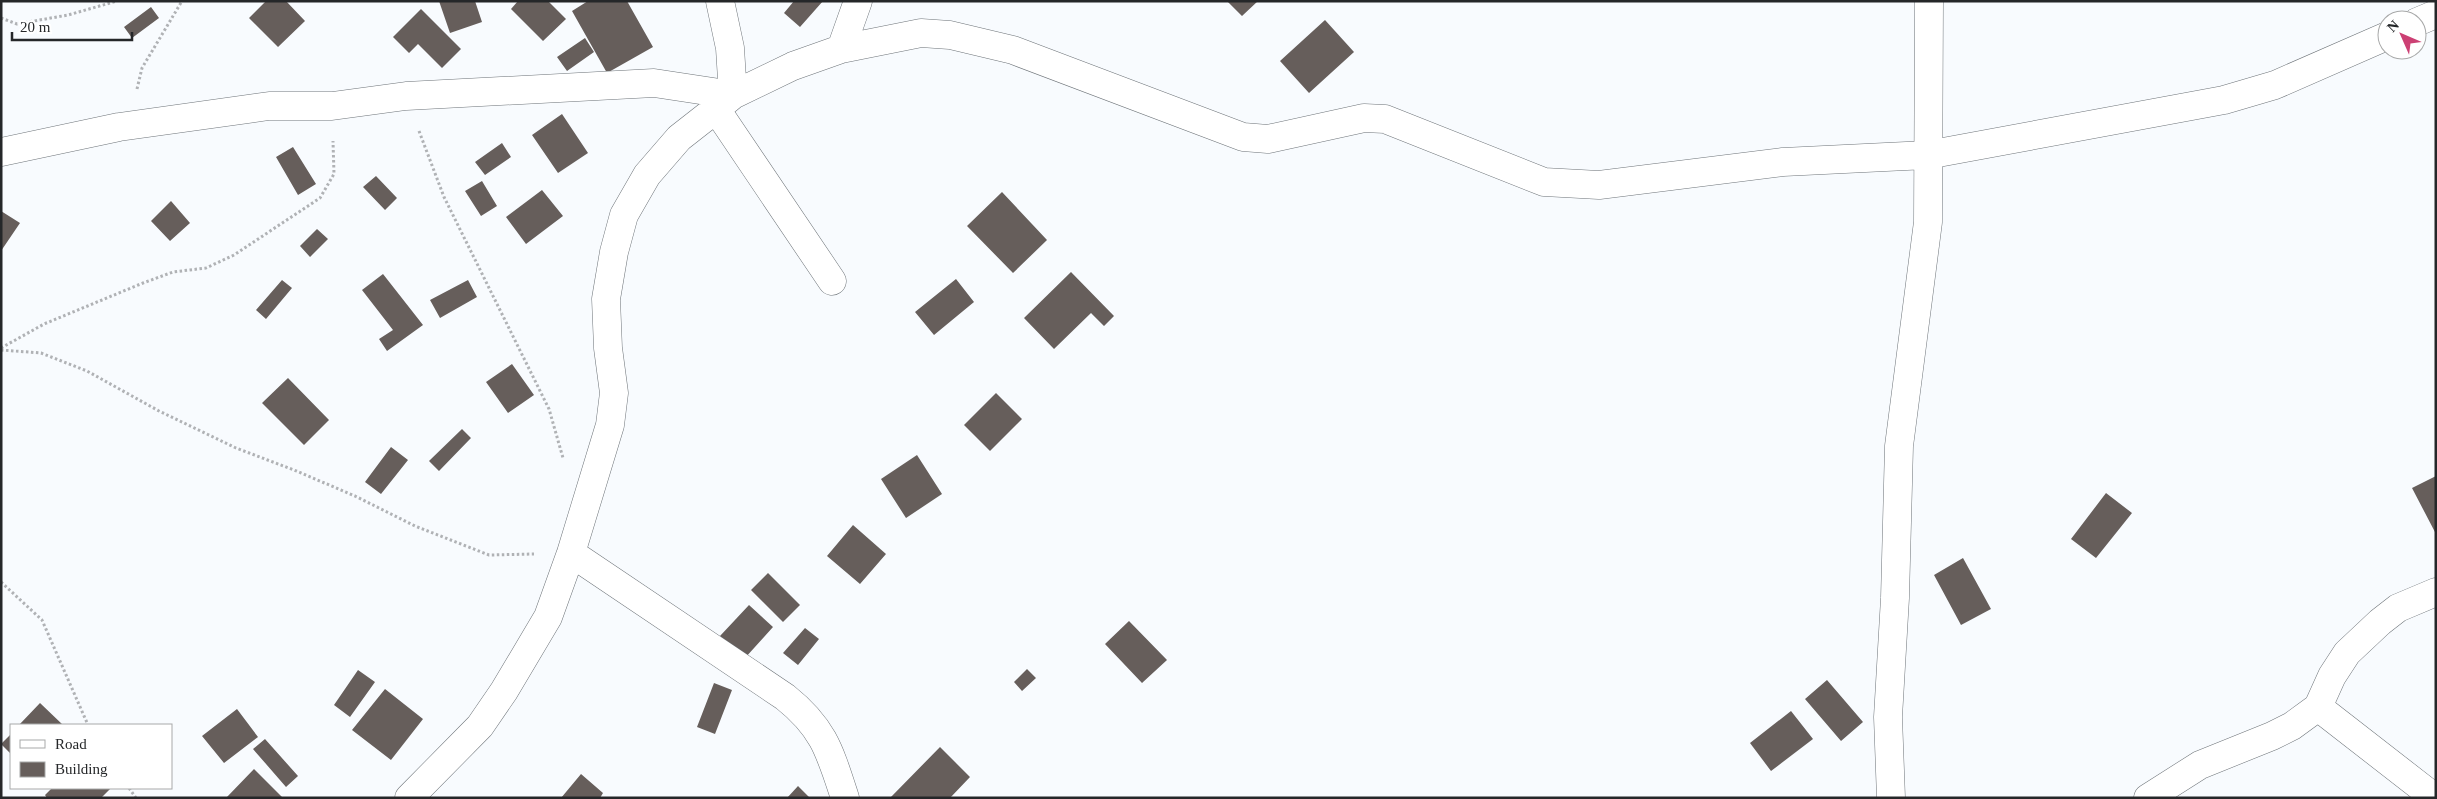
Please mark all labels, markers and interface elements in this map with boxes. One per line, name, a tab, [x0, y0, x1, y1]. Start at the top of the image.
scale bar	[12, 10, 132, 42]
north arrow	[2377, 10, 2427, 60]
text: N	[2384, 17, 2402, 35]
text: 20 m	[20, 19, 51, 35]
legend	[10, 724, 172, 789]
text: Road	[55, 736, 87, 752]
text: Building	[55, 761, 108, 777]

